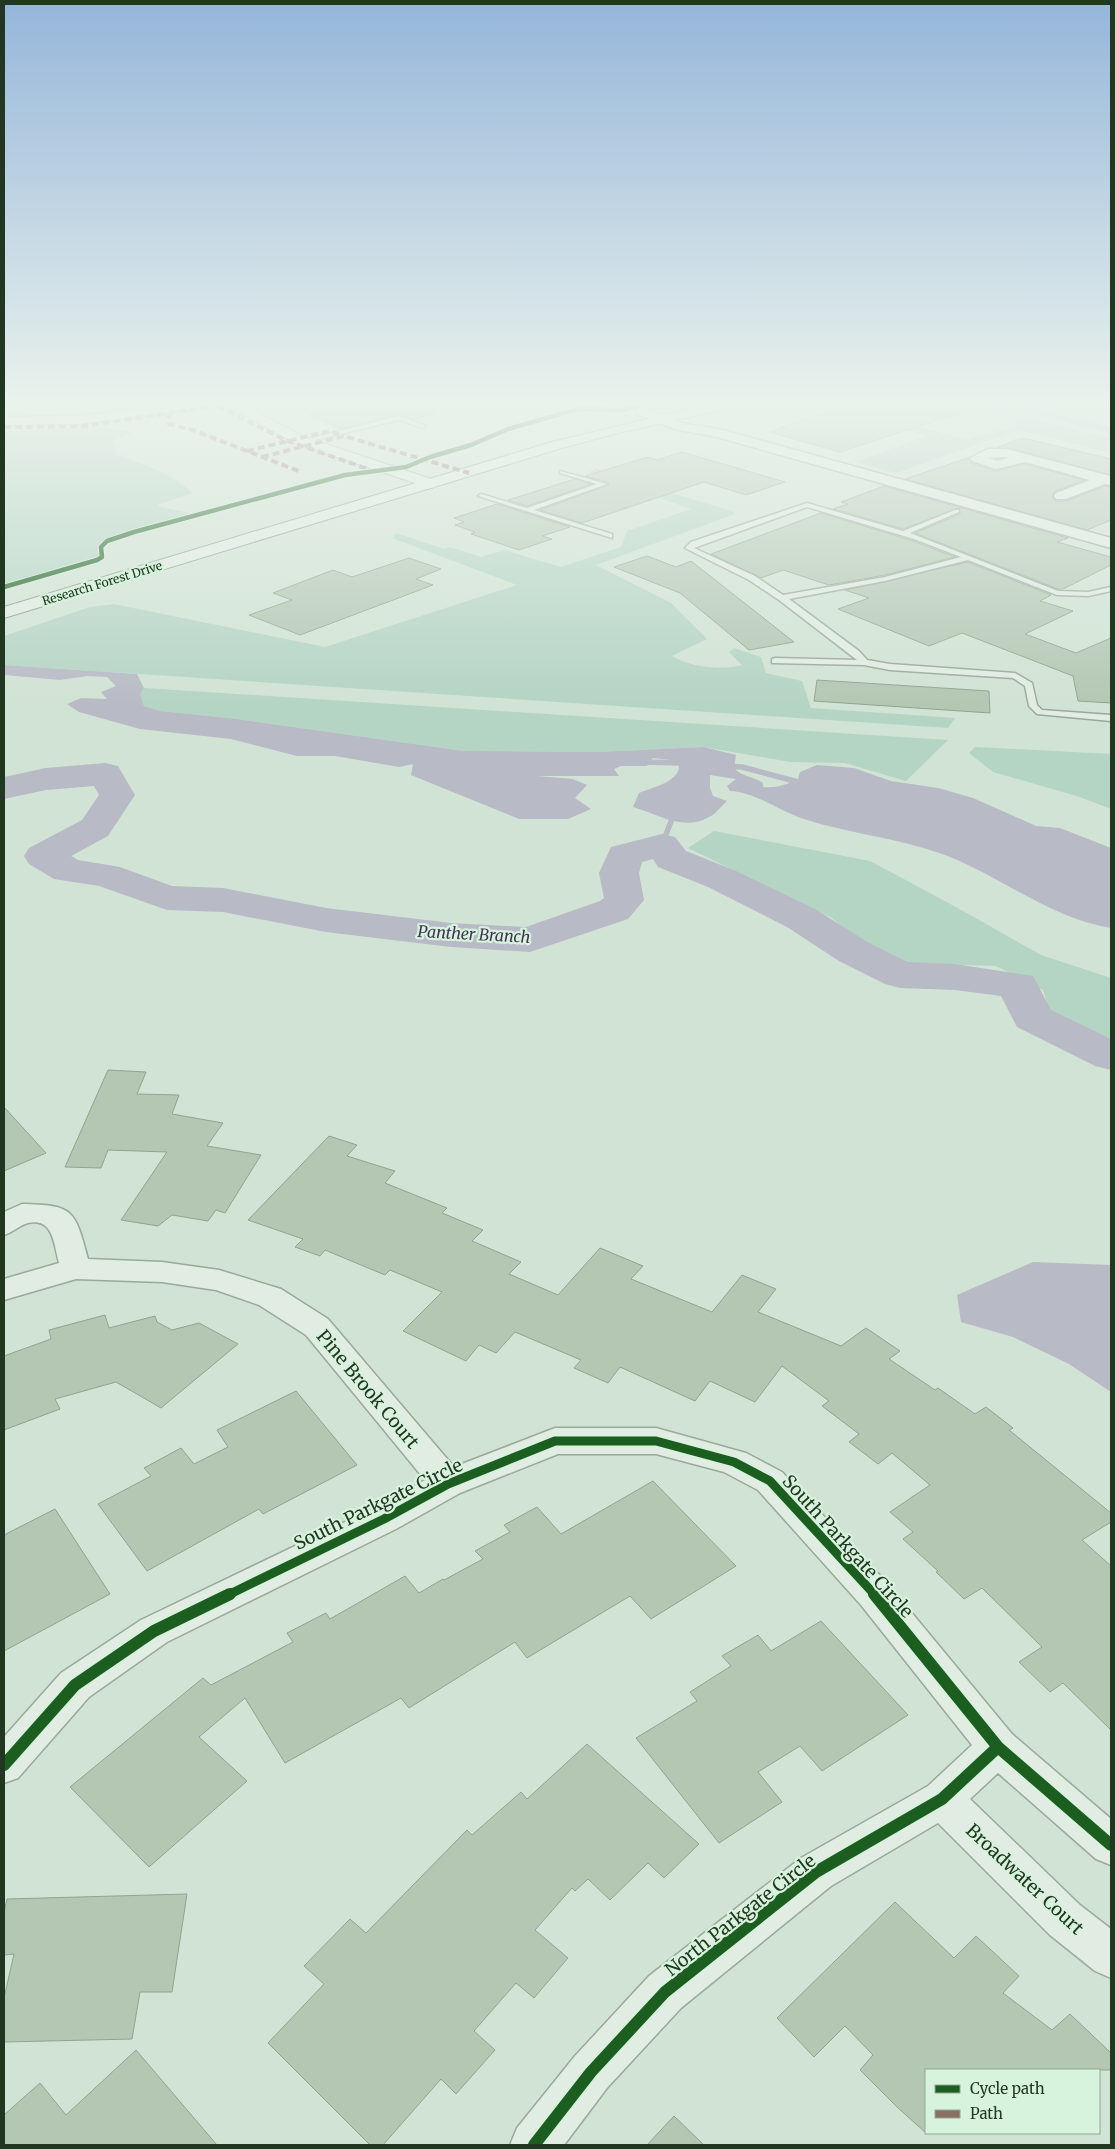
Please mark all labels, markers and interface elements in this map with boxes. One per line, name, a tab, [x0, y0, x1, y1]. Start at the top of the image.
street label: Research Forest Drive	[40, 558, 164, 608]
water label: Panther Branch	[417, 921, 531, 947]
street label: Pine Brook Court	[312, 1325, 424, 1453]
street label: South Parkgate Circle	[290, 1453, 466, 1555]
street label: South Parkgate Circle	[778, 1470, 918, 1622]
street label: Broadwater Court	[961, 1819, 1089, 1939]
street label: North Parkgate Circle	[660, 1849, 820, 1981]
legend	[925, 2069, 1100, 2134]
text: Cycle path	[970, 2079, 1045, 2098]
text: Path	[970, 2104, 1003, 2123]

